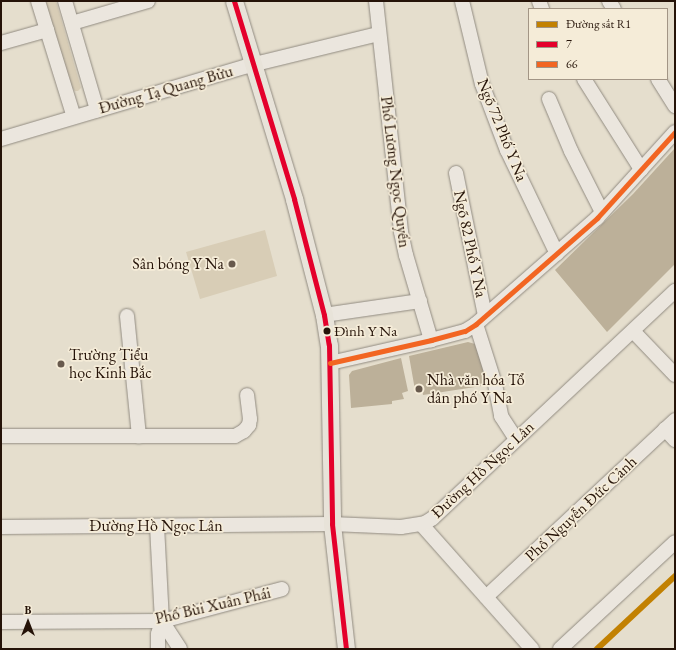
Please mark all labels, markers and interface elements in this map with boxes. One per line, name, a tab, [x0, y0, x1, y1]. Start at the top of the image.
legend	[528, 8, 668, 80]
text: Đường sắt R1	[566, 16, 631, 32]
text: 7	[566, 36, 572, 52]
text: 66	[566, 56, 578, 72]
street label: Đường Tạ Quang Bửu	[97, 62, 235, 118]
street label: Ngõ 72 Phố Y Na	[473, 76, 531, 184]
street label: Phố Lương Ngọc Quyến	[376, 95, 414, 249]
street label: Ngõ 82 Phố Y Na	[449, 189, 491, 299]
place label: Sân bóng Y Na	[132, 254, 224, 274]
marker: Sân bóng Y Na	[227, 259, 237, 269]
place label: Đình Y Na	[334, 322, 397, 340]
marker: Đình Y Na	[322, 326, 332, 336]
place label: Trường Tiểu học Kinh Bắc	[69, 345, 152, 383]
marker: Trường Tiểu học Kinh Bắc	[56, 359, 66, 369]
place label: Nhà văn hóa Tổ dân phố Y Na	[427, 370, 525, 408]
marker: Nhà văn hóa Tổ dân phố Y Na	[414, 384, 424, 394]
street label: Đường Hồ Ngọc Lân	[428, 418, 538, 522]
street label: Phố Nguyễn Đức Cảnh	[521, 452, 641, 566]
street label: Đường Hồ Ngọc Lân	[89, 516, 223, 536]
street label: Phố Bùi Xuân Phái	[153, 583, 273, 629]
north arrow	[8, 602, 48, 642]
text: B	[25, 603, 31, 617]

